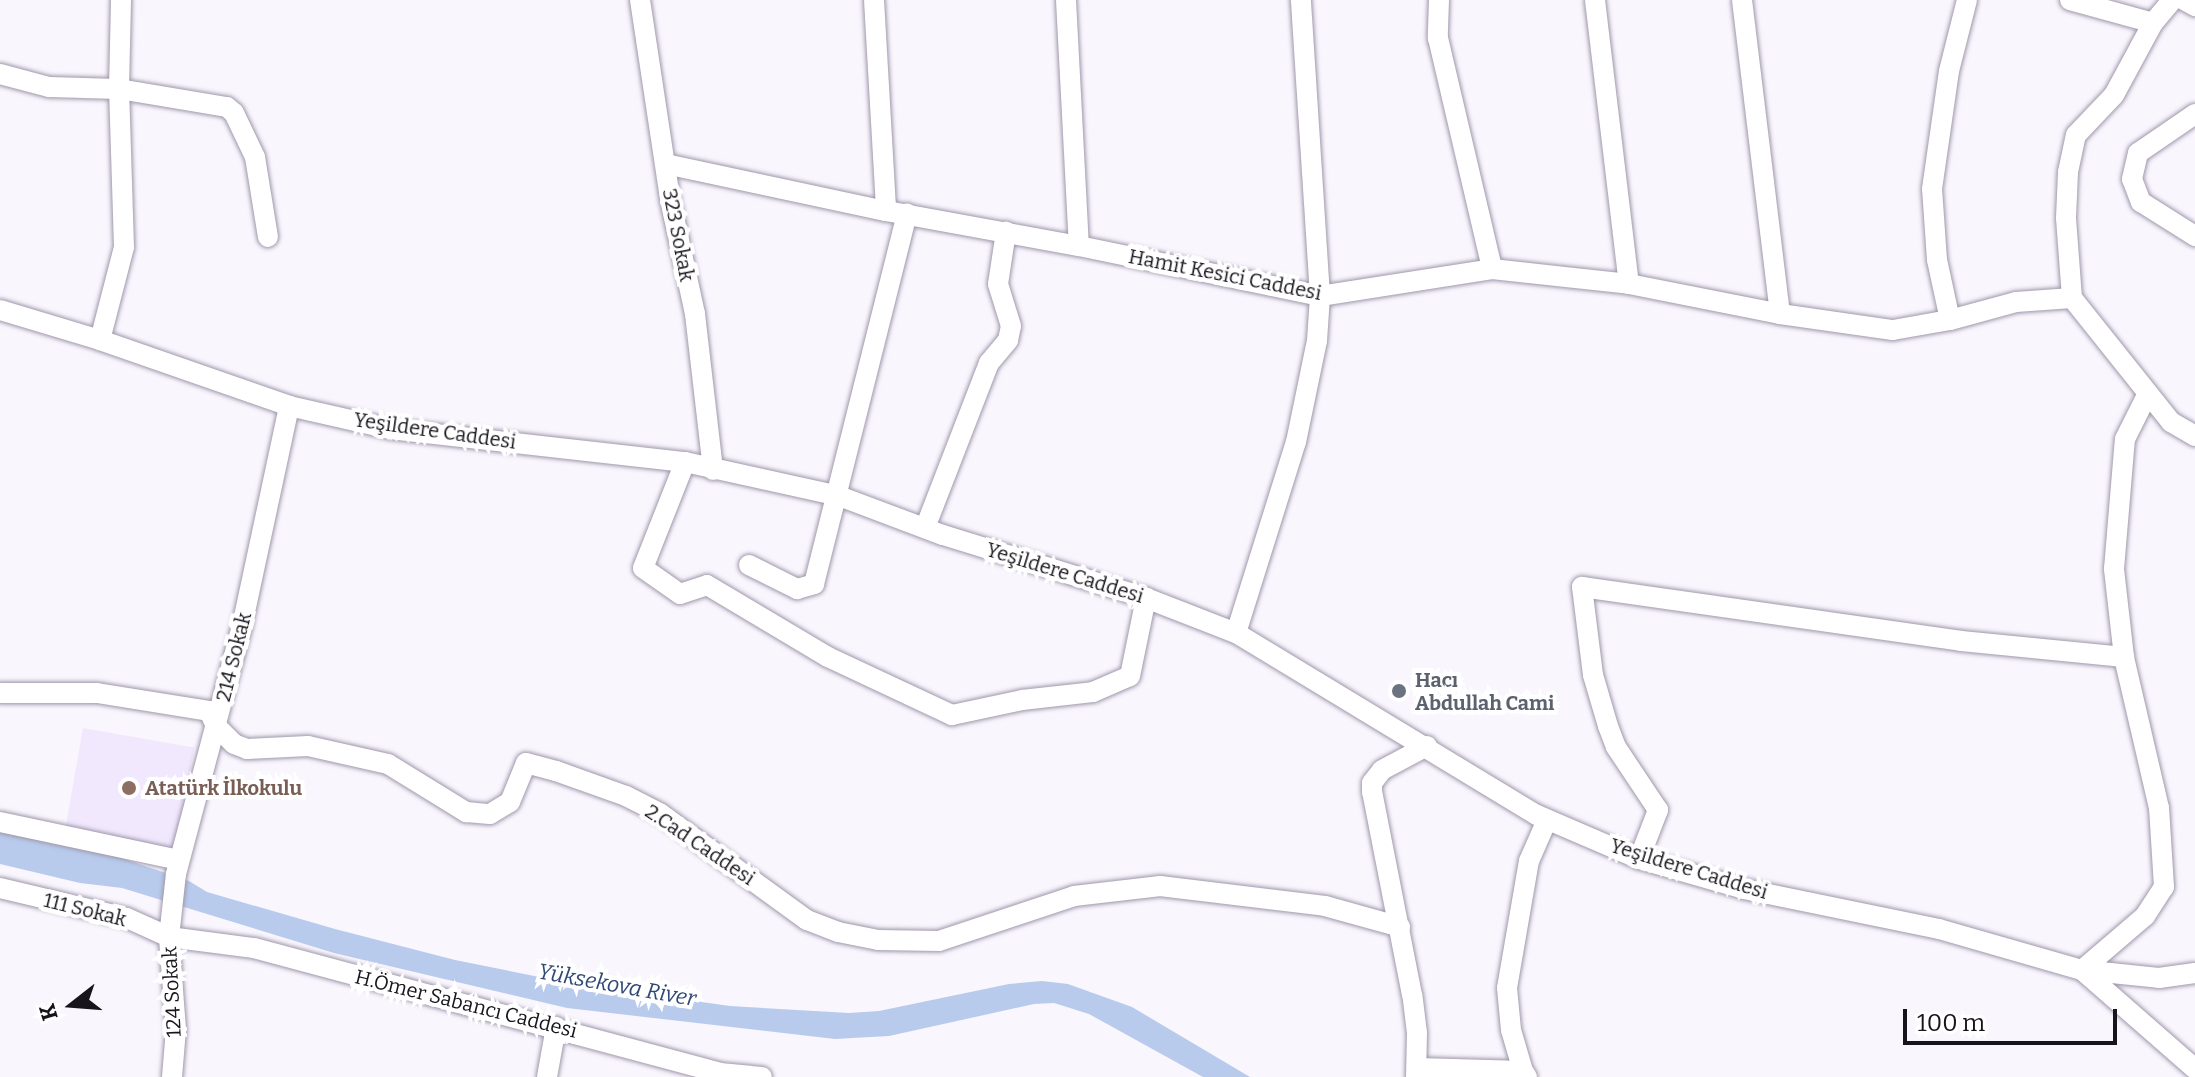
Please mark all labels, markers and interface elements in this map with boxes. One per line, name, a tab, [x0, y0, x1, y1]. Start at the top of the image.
street label: 323 Sokak	[657, 187, 699, 283]
street label: Hamit Kesici Caddesi	[1126, 245, 1324, 305]
street label: Yeşildere Caddesi	[352, 408, 518, 454]
street label: Yeşildere Caddesi	[983, 538, 1147, 608]
street label: 214 Sokak	[211, 610, 257, 704]
place label: Hacı Abdullah Cami	[1415, 668, 1554, 715]
marker: Hacı Abdullah Cami	[1390, 682, 1408, 700]
place label: Atatürk İlkokulu	[145, 776, 302, 800]
marker: Atatürk İlkokulu	[120, 779, 138, 797]
street label: 2.Cad Caddesi	[641, 799, 759, 891]
street label: Yeşildere Caddesi	[1607, 834, 1771, 904]
street label: 111 Sokak	[41, 888, 129, 932]
street label: 124 Sokak	[158, 946, 186, 1038]
water label: Yüksekova River	[536, 958, 698, 1012]
north arrow	[32, 965, 112, 1045]
street label: H.Ömer Sabancı Caddesi	[353, 965, 579, 1043]
scale bar	[1907, 993, 2121, 1043]
text: K	[33, 1001, 64, 1024]
text: 100 m	[1917, 1009, 1985, 1037]

